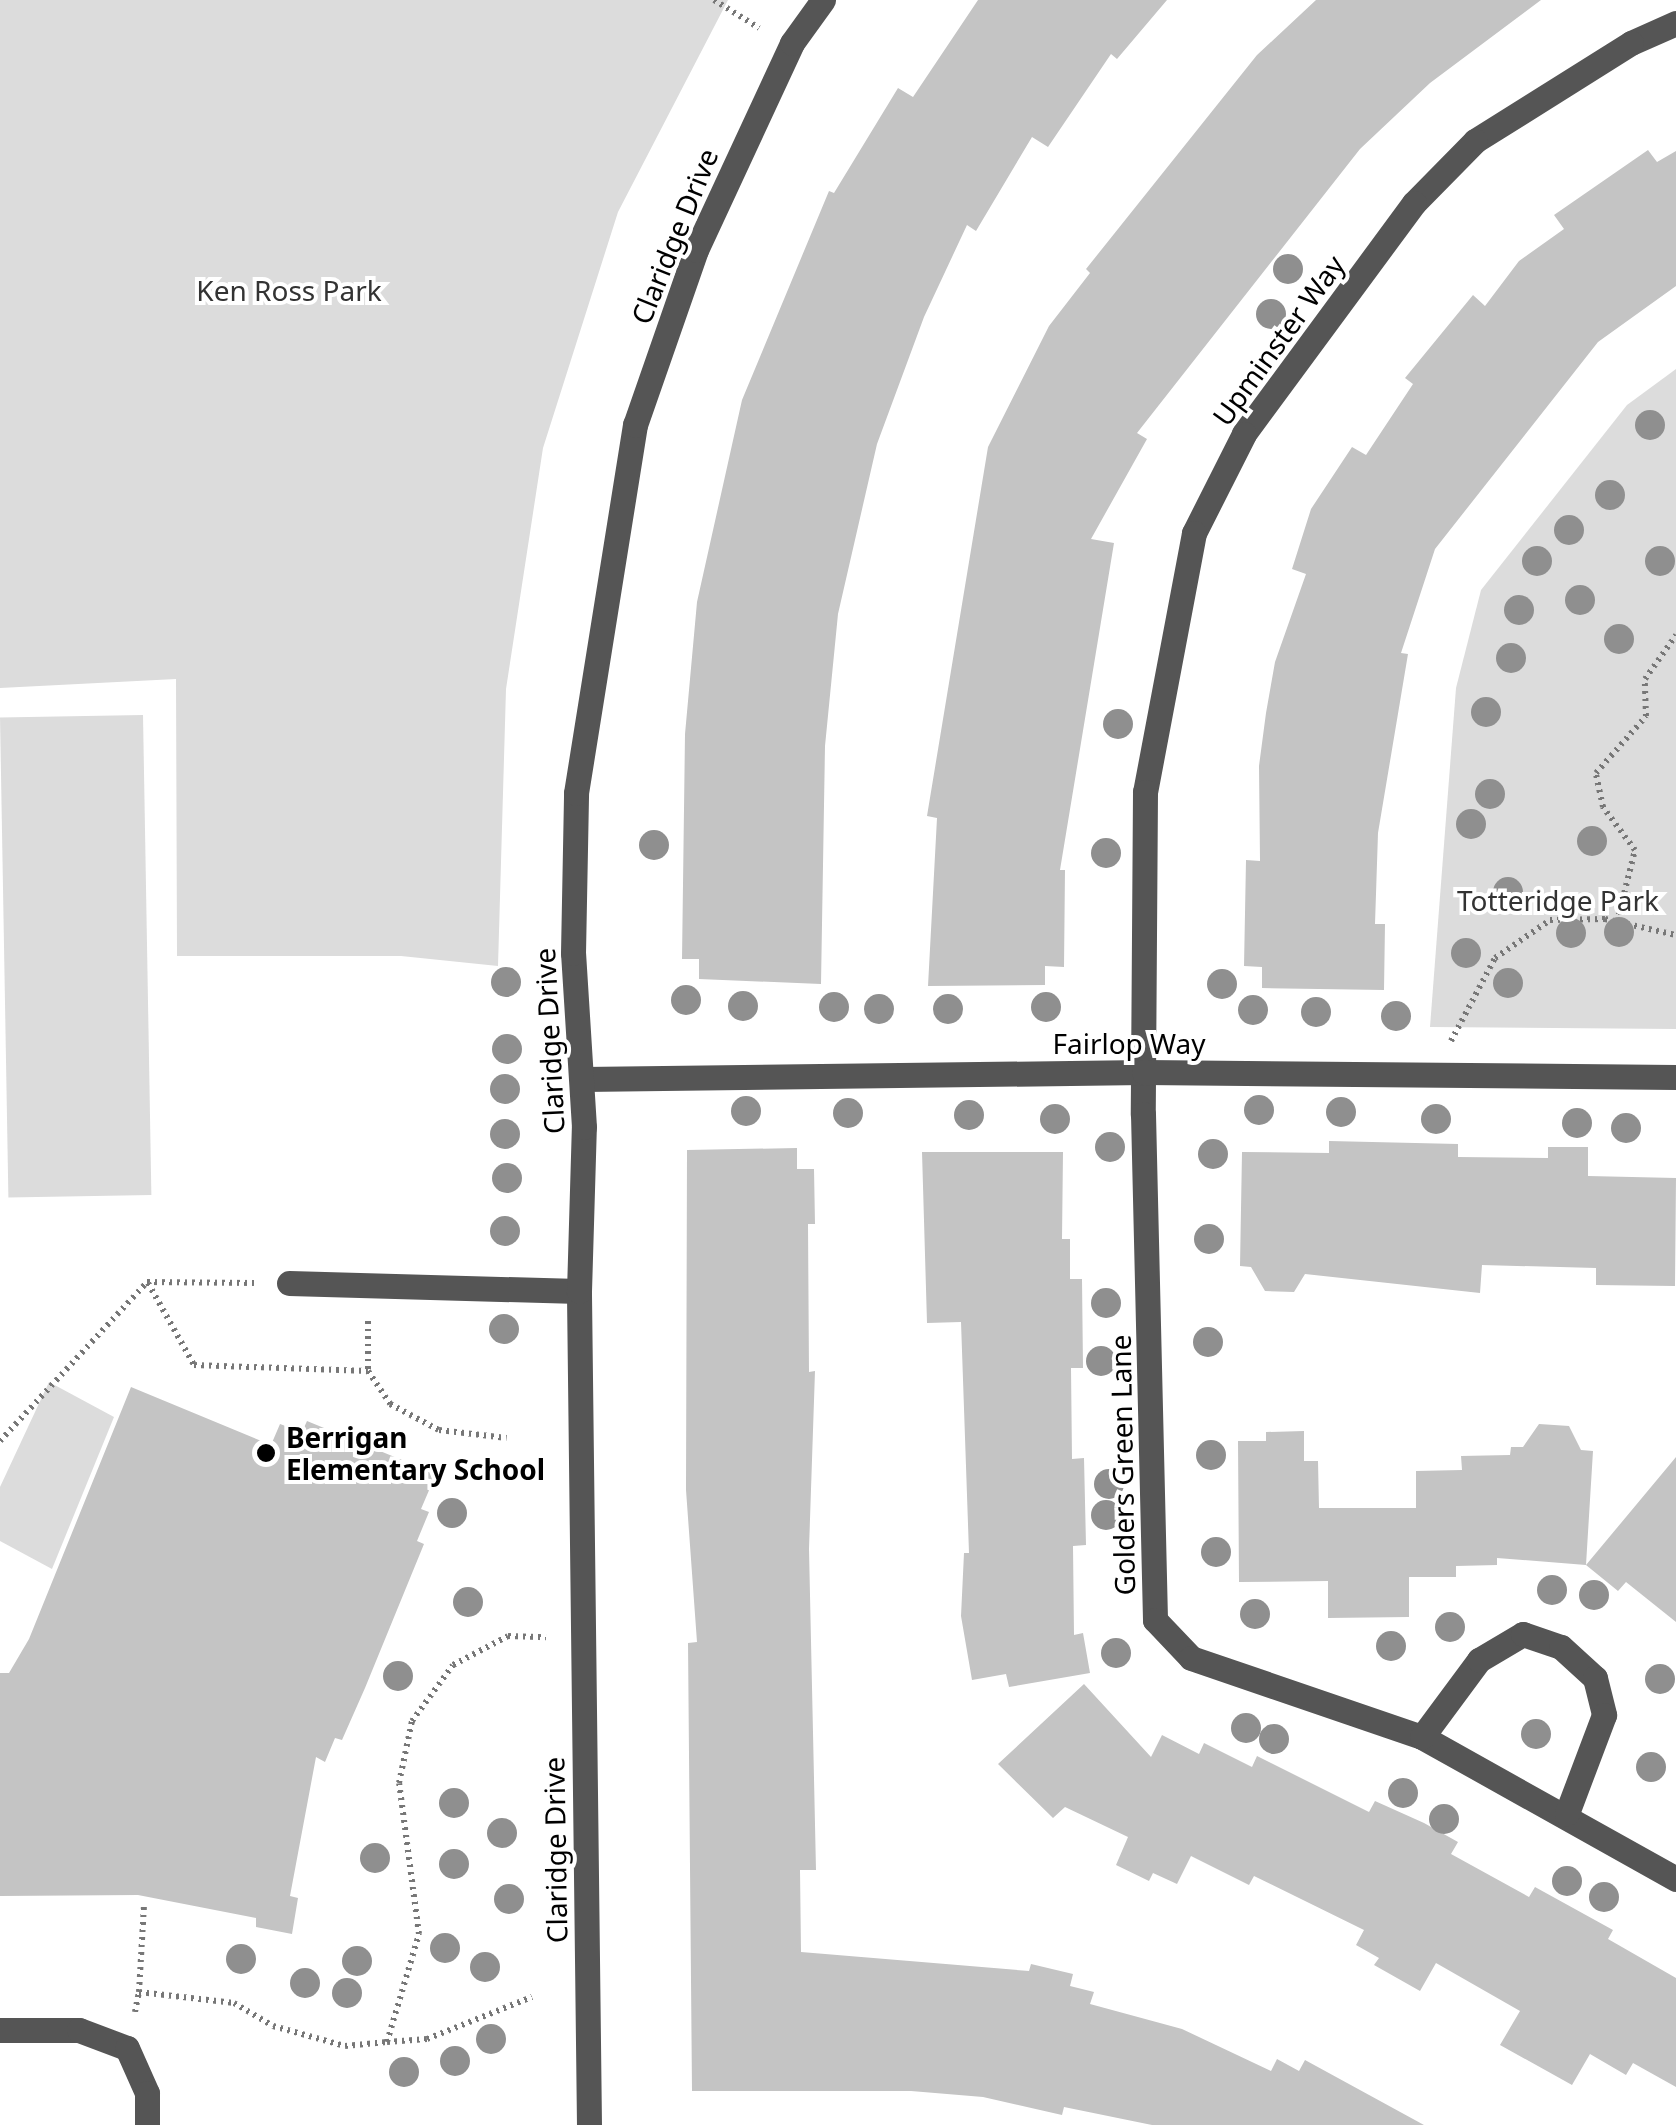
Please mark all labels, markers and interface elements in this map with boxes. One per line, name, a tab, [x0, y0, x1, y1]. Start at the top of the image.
street label: Claridge Drive	[624, 143, 724, 329]
street label: Upminster Way	[1205, 248, 1351, 432]
park label: Ken Ross Park	[196, 273, 382, 307]
park label: Totteridge Park	[1457, 883, 1659, 917]
street label: Claridge Drive	[527, 947, 571, 1135]
street label: Fairlop Way	[1052, 1026, 1206, 1060]
street label: Golders Green Lane	[1103, 1334, 1141, 1596]
place label: Berrigan Elementary School	[286, 1420, 545, 1486]
marker: Berrigan Elementary School	[255, 1442, 277, 1464]
street label: Claridge Drive	[537, 1757, 573, 1943]

